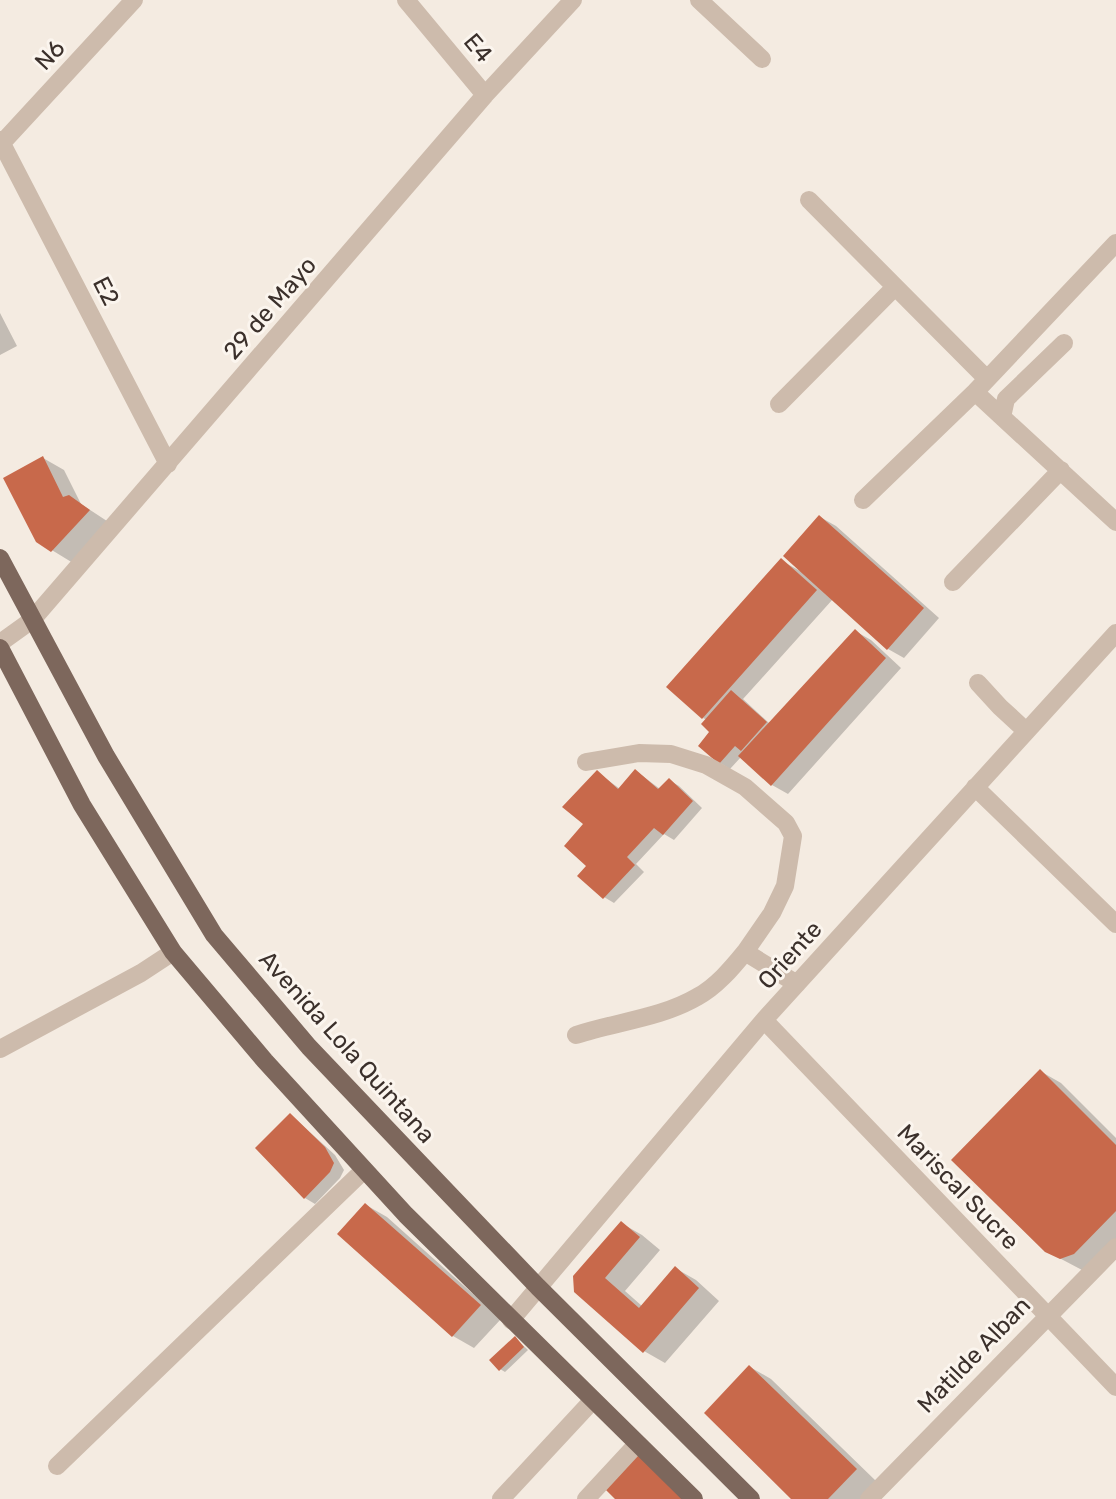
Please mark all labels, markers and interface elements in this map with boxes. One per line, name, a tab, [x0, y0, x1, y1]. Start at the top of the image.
street label: E4	[458, 28, 498, 68]
street label: N6	[29, 34, 71, 76]
street label: 29 de Mayo	[218, 251, 322, 365]
street label: E2	[87, 272, 125, 310]
street label: Oriente	[752, 915, 828, 995]
street label: Avenida Lola Quintana	[253, 945, 441, 1149]
street label: Mariscal Sucre	[891, 1119, 1025, 1255]
street label: Matilde Alban	[912, 1291, 1036, 1419]

